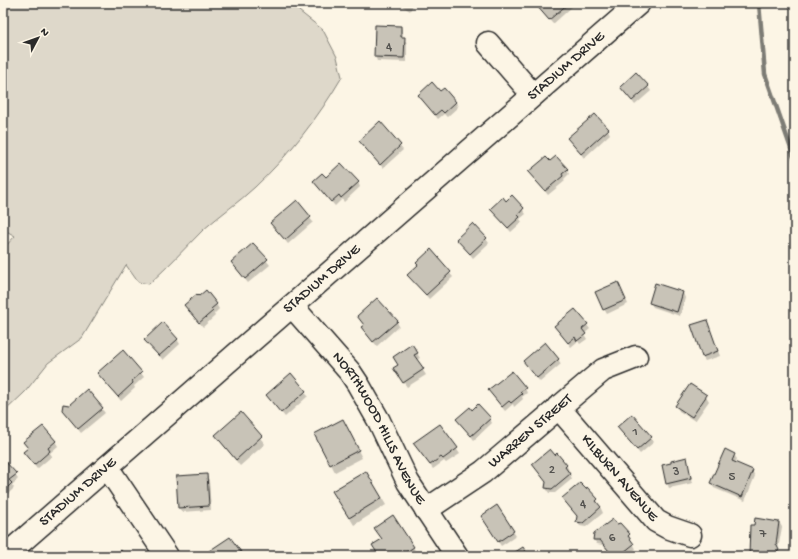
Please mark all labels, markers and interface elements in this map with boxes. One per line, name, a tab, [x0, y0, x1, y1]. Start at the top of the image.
north arrow	[18, 18, 58, 58]
text: N	[37, 26, 51, 39]
street label: STADIUM DRIVE	[524, 27, 609, 105]
house number: 4	[386, 40, 392, 55]
street label: STADIUM DRIVE	[280, 240, 365, 318]
street label: NORTHWOOD HILLS AVENUE	[328, 348, 430, 509]
street label: WARREN STREET	[485, 390, 577, 472]
house number: 1	[631, 425, 638, 440]
street label: KILBURN AVENUE	[577, 431, 662, 526]
street label: STADIUM DRIVE	[36, 453, 121, 531]
house number: 2	[549, 463, 556, 478]
house number: 3	[672, 465, 680, 480]
house number: 5	[729, 470, 736, 485]
house number: 4	[580, 497, 586, 512]
house number: 7	[759, 527, 768, 542]
house number: 6	[609, 531, 616, 546]

